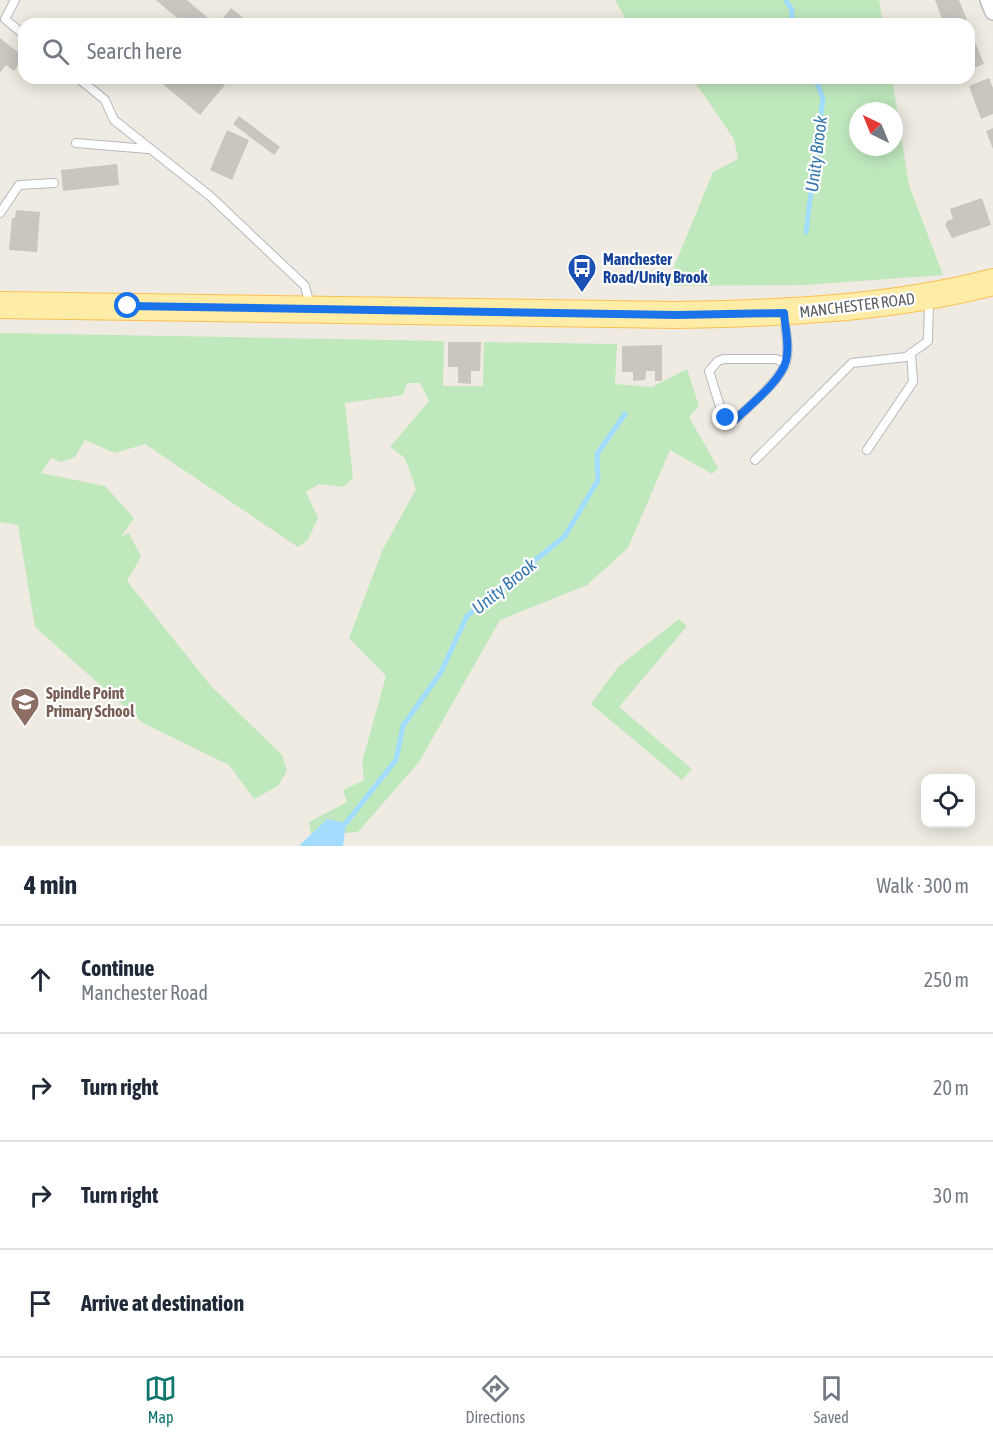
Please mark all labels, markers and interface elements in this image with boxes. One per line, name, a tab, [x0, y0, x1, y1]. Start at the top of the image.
search box	[18, 18, 975, 84]
icon: search	[39, 35, 72, 68]
text: Search here	[87, 38, 182, 64]
north arrow	[849, 102, 903, 156]
water label: Unity Brook	[801, 114, 831, 193]
place label: Manchester Road/Unity Brook	[603, 250, 709, 286]
bus stop icon: Manchester Road/Unity Brook	[566, 252, 598, 294]
street label: MANCHESTER ROAD	[798, 289, 916, 321]
route start	[114, 292, 140, 318]
route end	[712, 404, 738, 430]
water label: Unity Brook	[468, 553, 541, 618]
place label: Spindle Point Primary School	[46, 684, 135, 720]
school or university icon: Spindle Point Primary School	[9, 686, 41, 728]
map controls	[921, 774, 975, 828]
button: locate	[921, 774, 975, 828]
text: 4 min	[24, 870, 77, 900]
text: Walk · 300 m	[877, 874, 969, 897]
text: Continue	[81, 955, 155, 981]
icon: ahead	[24, 963, 57, 996]
text: 250 m	[924, 968, 969, 991]
text: Manchester Road	[81, 981, 208, 1004]
icon: right	[24, 1071, 57, 1104]
text: Turn right	[81, 1074, 158, 1100]
text: 20 m	[933, 1076, 969, 1099]
icon: right	[24, 1179, 57, 1212]
text: Turn right	[81, 1182, 158, 1208]
text: 30 m	[933, 1184, 969, 1207]
icon: arrive	[24, 1287, 57, 1320]
text: Arrive at destination	[81, 1290, 244, 1316]
tab: Map	[144, 1372, 177, 1426]
tab: Directions	[465, 1372, 525, 1426]
tab: Saved	[813, 1372, 849, 1426]

